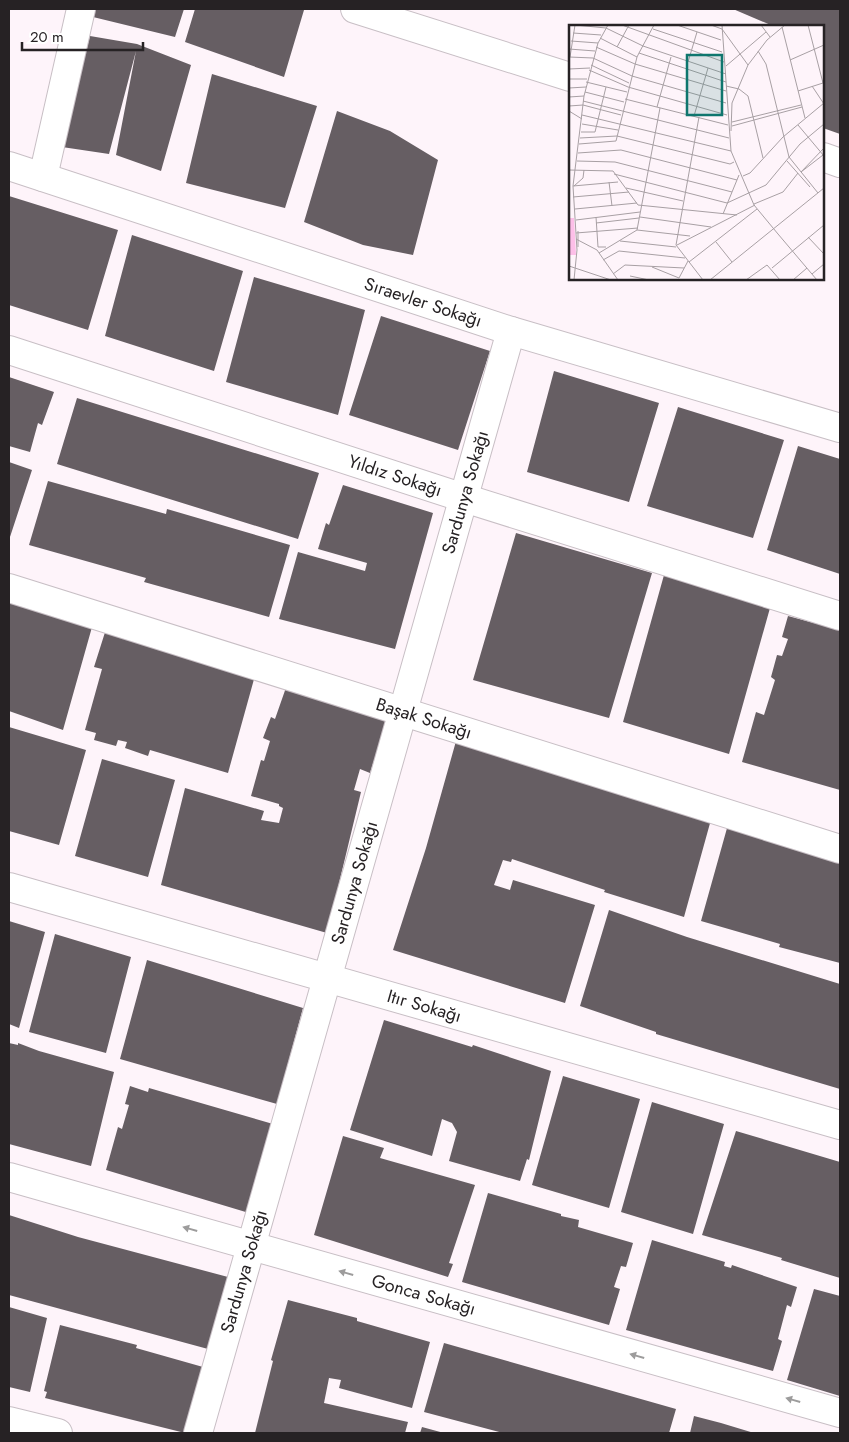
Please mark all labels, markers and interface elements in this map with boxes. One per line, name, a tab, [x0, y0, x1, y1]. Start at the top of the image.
scale bar	[22, 20, 144, 52]
inset map	[569, 25, 824, 280]
text: 20 m	[30, 26, 64, 48]
street label: Sıraevler Sokağı	[361, 271, 485, 334]
street label: Sardunya Sokağı	[435, 428, 495, 557]
street label: Yıldız Sokağı	[345, 448, 445, 503]
street label: Başak Sokağı	[373, 691, 475, 746]
street label: Sardunya Sokağı	[324, 818, 384, 947]
street label: Itır Sokağı	[384, 983, 465, 1029]
street label: Sardunya Sokağı	[214, 1207, 274, 1336]
one-way arrow	[182, 1224, 197, 1232]
street label: Gonca Sokağı	[369, 1268, 479, 1322]
one-way arrow	[338, 1269, 353, 1277]
one-way arrow	[629, 1351, 644, 1359]
one-way arrow	[786, 1395, 801, 1403]

